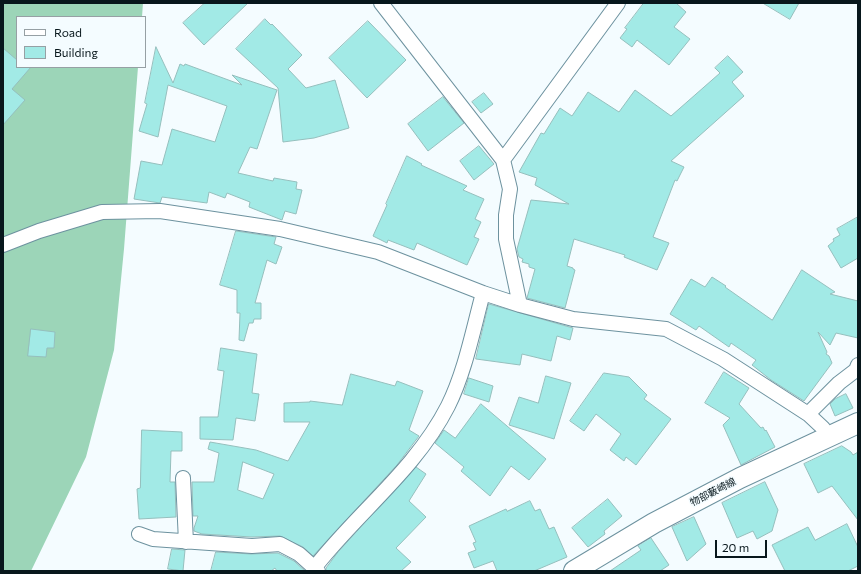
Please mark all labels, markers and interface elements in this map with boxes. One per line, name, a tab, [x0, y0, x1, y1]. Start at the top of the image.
legend	[16, 16, 146, 68]
text: Road	[54, 25, 82, 39]
text: Building	[54, 45, 98, 59]
street label: 物部藪崎線	[688, 475, 738, 509]
scale bar	[717, 532, 769, 558]
text: 20 m	[722, 540, 749, 554]

